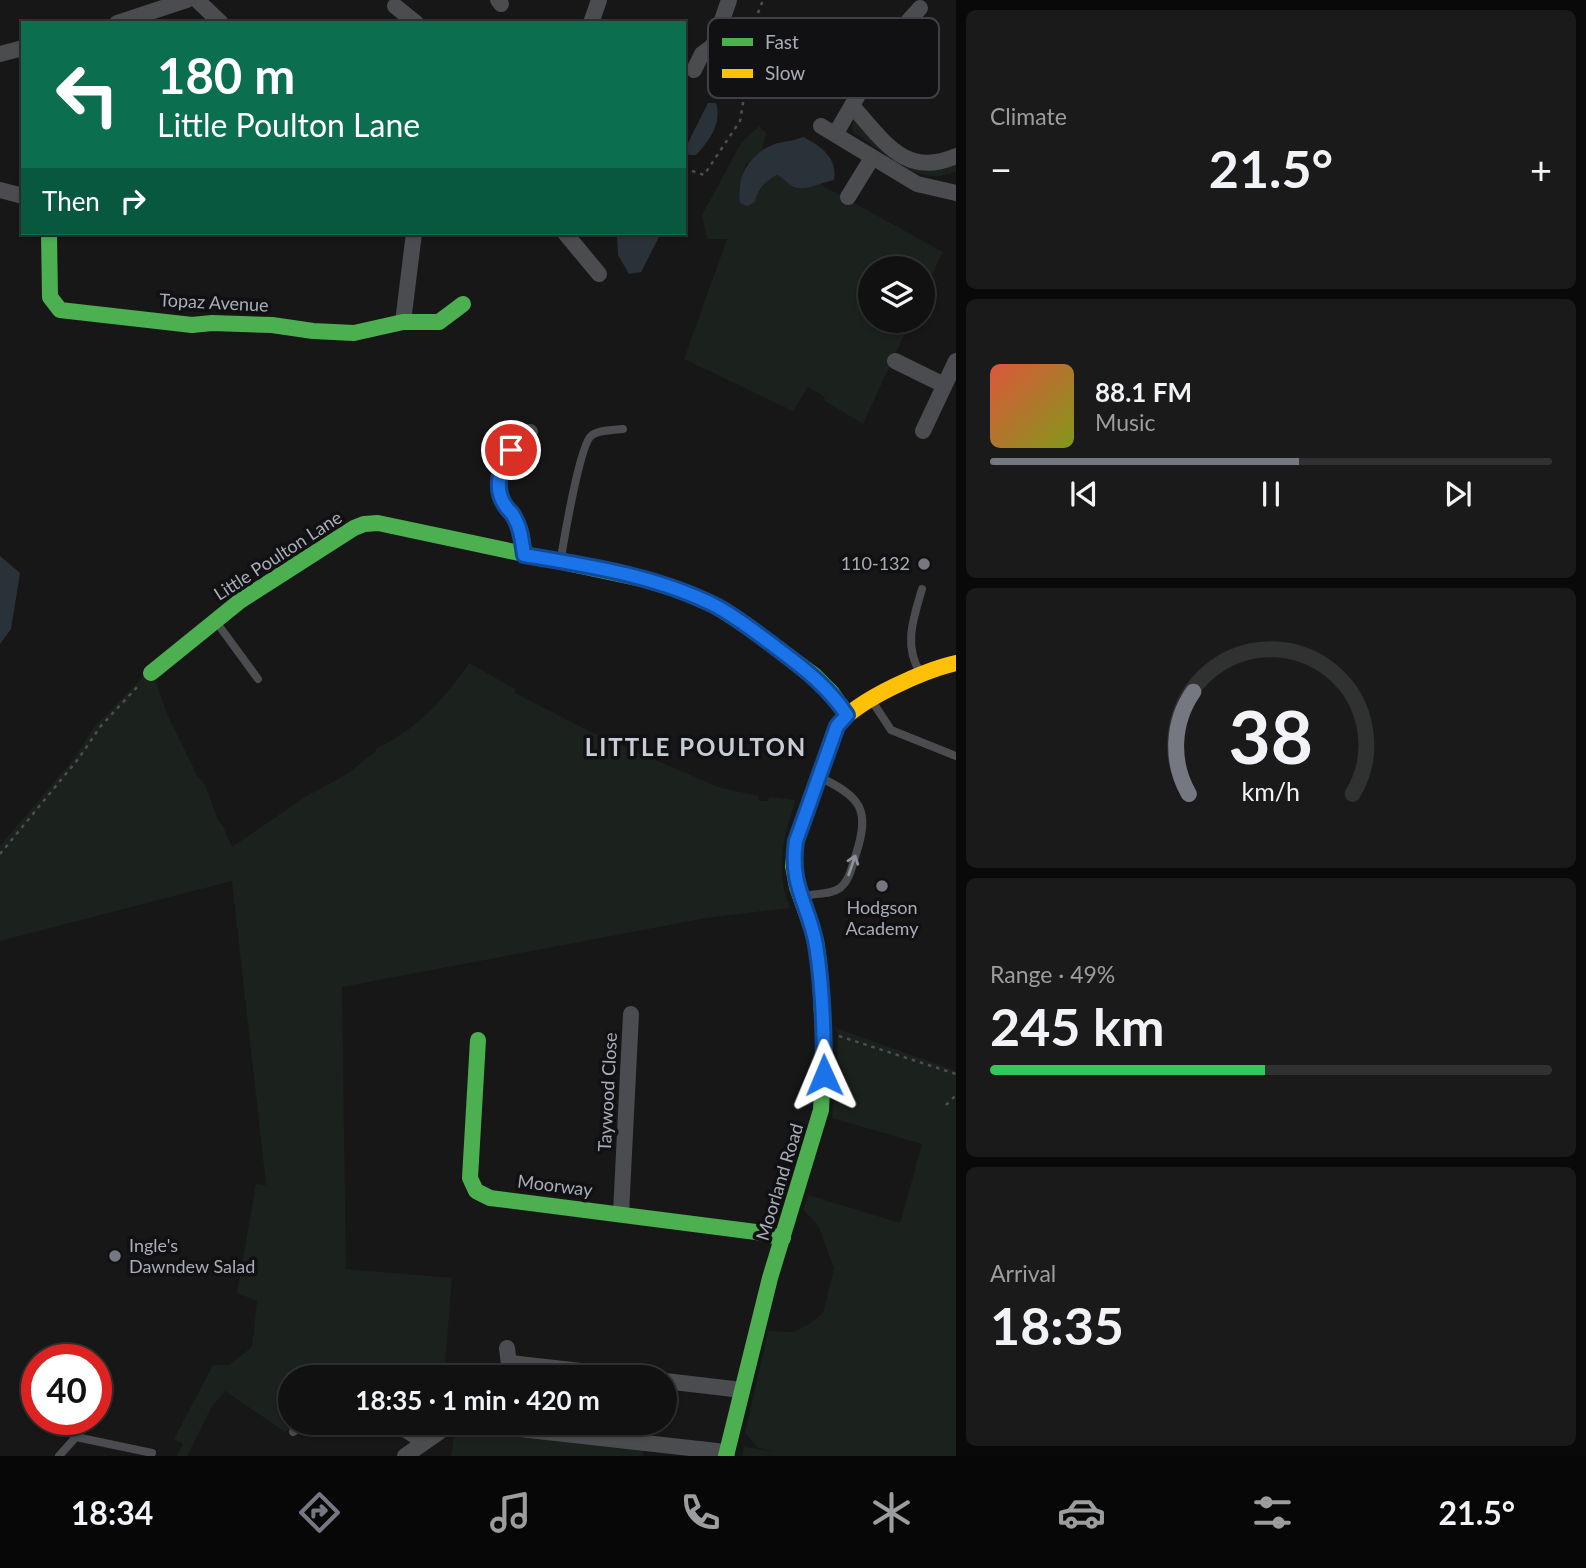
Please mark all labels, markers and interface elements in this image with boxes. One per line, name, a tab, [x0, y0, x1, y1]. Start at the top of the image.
legend	[708, 18, 939, 98]
text: Fast	[765, 30, 799, 53]
text: 180 m	[157, 46, 295, 104]
icon: left	[42, 49, 133, 140]
text: Slow	[765, 61, 805, 84]
text: Climate	[990, 102, 1067, 130]
text: Little Poulton Lane	[157, 105, 420, 144]
text: 21.5°	[1209, 137, 1333, 199]
text: −	[990, 146, 1012, 192]
text: +	[1530, 146, 1552, 192]
icon: right	[114, 182, 152, 220]
text: Then	[42, 185, 100, 217]
map controls	[858, 256, 935, 333]
button: layers	[858, 256, 935, 333]
street label: Topaz Avenue	[159, 288, 269, 316]
text: 88.1 FM	[1095, 376, 1192, 408]
text: Music	[1095, 408, 1155, 436]
pin	[481, 420, 541, 480]
icon: arrive	[492, 431, 530, 469]
icon: previous	[1065, 475, 1103, 513]
icon: pause	[1252, 475, 1290, 513]
icon: next	[1439, 475, 1477, 513]
street label: Little Poulton Lane	[209, 506, 346, 605]
place label: 110-132	[841, 552, 910, 574]
marker: 110-132	[916, 556, 932, 572]
text: 38	[1229, 692, 1313, 780]
district label: LITTLE POULTON	[585, 732, 807, 761]
text: km/h	[1242, 776, 1300, 806]
one-way arrow	[846, 854, 859, 876]
marker: Hodgson Academy	[874, 878, 890, 894]
place label: Hodgson Academy	[846, 896, 919, 939]
text: Range · 49%	[990, 960, 1115, 988]
text: 245 km	[990, 995, 1164, 1057]
street label: Taywood Close	[593, 1032, 621, 1152]
position arrow	[787, 1038, 861, 1112]
street label: Moorland Road	[751, 1121, 807, 1243]
street label: Moorway	[516, 1169, 595, 1201]
place label: Ingle's Dawndew Salad	[129, 1234, 255, 1277]
marker: Ingle's Dawndew Salad	[107, 1248, 123, 1264]
text: Arrival	[990, 1259, 1056, 1287]
text: 18:35	[990, 1294, 1124, 1356]
speed limit sign: 40	[21, 1344, 112, 1435]
text: 18:35 · 1 min · 420 m	[355, 1384, 600, 1416]
icon: directions	[295, 1488, 344, 1537]
icon: music	[486, 1488, 535, 1537]
icon: phone	[676, 1488, 725, 1537]
icon: climate	[867, 1488, 916, 1537]
icon: car	[1057, 1488, 1106, 1537]
icon: filters	[1248, 1488, 1297, 1537]
text: 18:34	[71, 1493, 153, 1532]
text: 21.5°	[1439, 1493, 1515, 1532]

